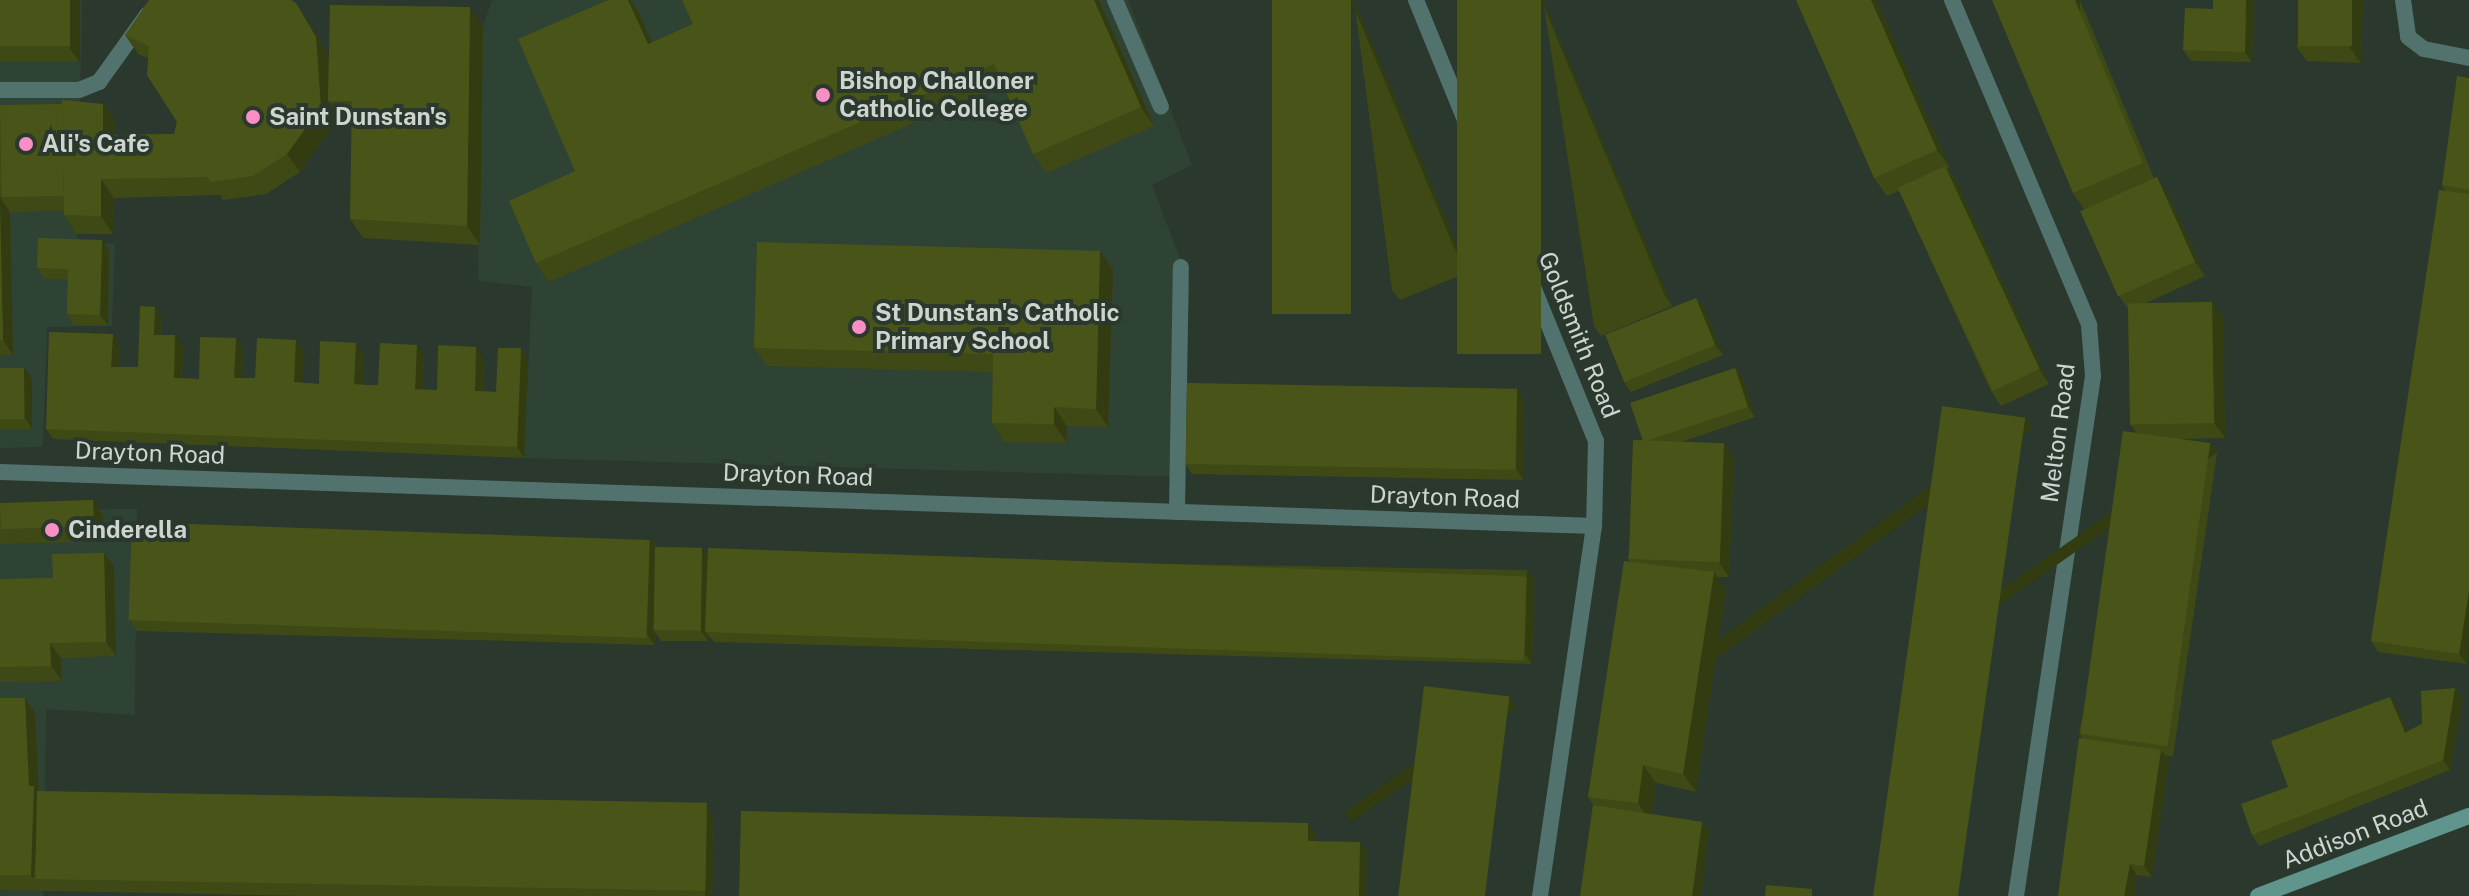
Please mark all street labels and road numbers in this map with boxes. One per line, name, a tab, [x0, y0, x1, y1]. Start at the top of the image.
street label: Goldsmith Road	[1533, 248, 1625, 422]
street label: Melton Road	[2035, 362, 2081, 504]
street label: Drayton Road	[74, 436, 226, 470]
street label: Drayton Road	[722, 458, 874, 492]
street label: Drayton Road	[1369, 480, 1521, 514]
street label: Addison Road	[2278, 793, 2432, 875]

